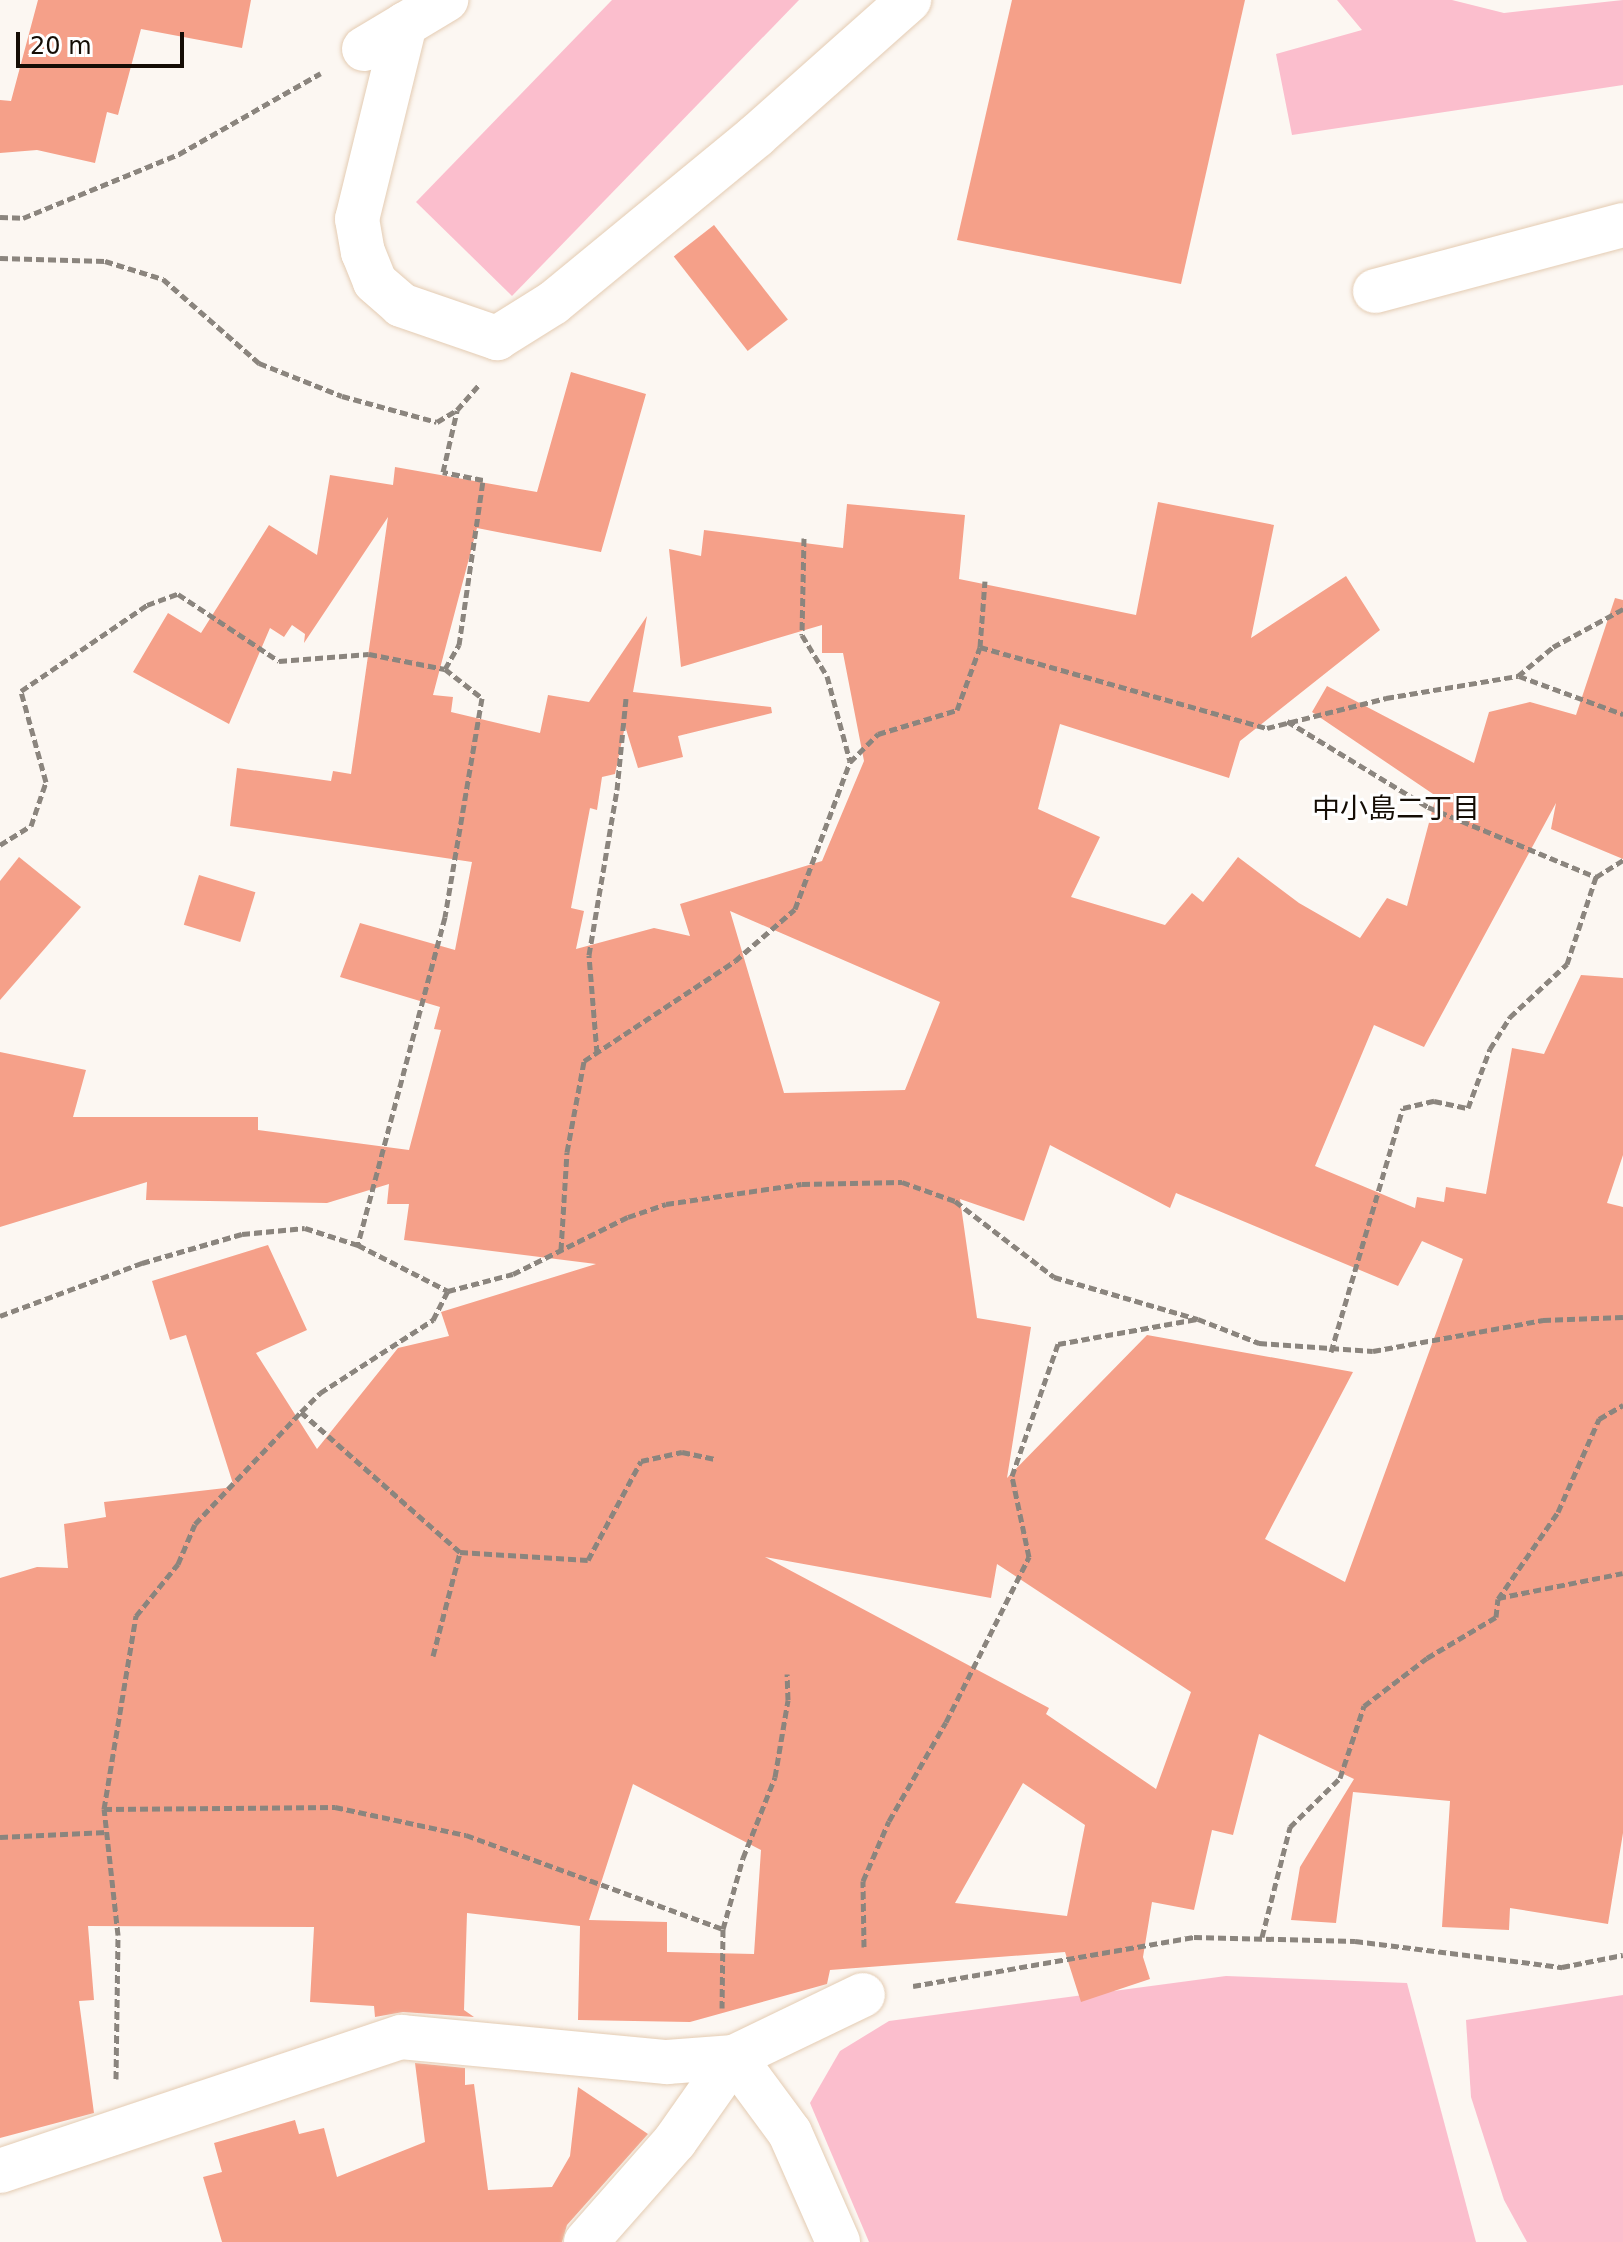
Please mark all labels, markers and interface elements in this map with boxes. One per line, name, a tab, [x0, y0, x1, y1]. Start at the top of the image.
scale bar	[20, 16, 188, 66]
text: 20 m	[30, 32, 92, 60]
district label: 中小島二丁目	[1312, 792, 1480, 826]

